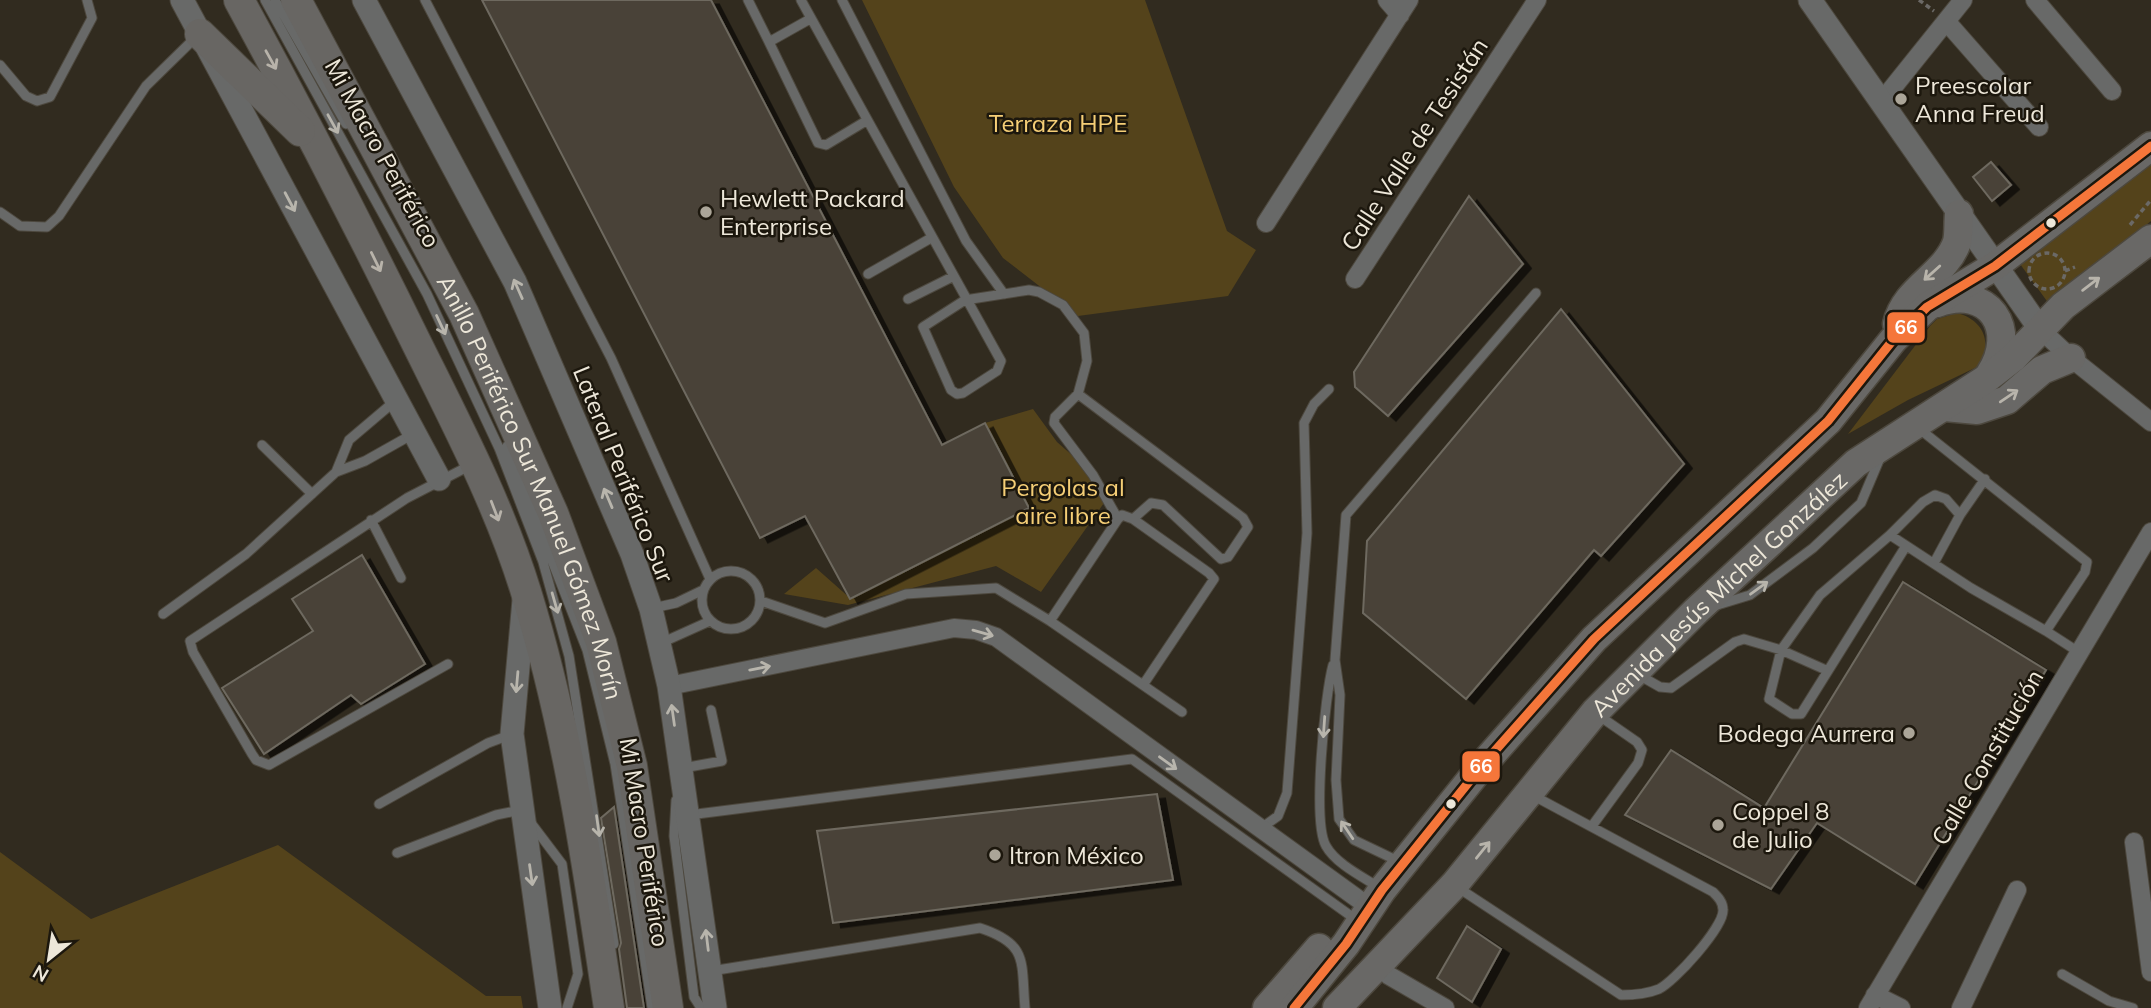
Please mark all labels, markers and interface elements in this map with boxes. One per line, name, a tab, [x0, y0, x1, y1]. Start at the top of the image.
street label: Calle Valle de Tesistán	[1334, 32, 1494, 256]
one-way arrow	[265, 49, 279, 70]
street label: Mi Macro Periférico	[319, 53, 447, 253]
place label: Preescolar Anna Freud	[1915, 70, 2045, 128]
marker: Preescolar Anna Freud	[1893, 91, 1909, 107]
park label: Terraza HPE	[989, 108, 1127, 138]
one-way arrow	[326, 114, 340, 134]
place label: Hewlett Packard Enterprise	[720, 183, 905, 241]
one-way arrow	[284, 191, 297, 212]
marker: Hewlett Packard Enterprise	[698, 204, 714, 220]
unlabelled marker	[2044, 216, 2058, 230]
one-way arrow	[370, 251, 384, 272]
one-way arrow	[1923, 265, 1941, 281]
street label: Anillo Periférico Sur Manuel Gómez Morín	[431, 269, 630, 703]
one-way arrow	[2082, 277, 2100, 292]
one-way arrow	[511, 279, 524, 301]
line badge: 66	[1886, 311, 1926, 344]
one-way arrow	[435, 314, 448, 335]
text: 66	[1895, 315, 1917, 339]
street label: Lateral Periférico Sur	[567, 361, 681, 587]
one-way arrow	[1999, 389, 2018, 403]
street label: Avenida Jesús Michel González	[1584, 464, 1853, 723]
park label: Pergolas al aire libre	[1001, 472, 1125, 530]
one-way arrow	[601, 488, 614, 509]
one-way arrow	[490, 500, 502, 522]
one-way arrow	[1749, 581, 1768, 595]
one-way arrow	[549, 592, 562, 614]
one-way arrow	[972, 627, 994, 640]
one-way arrow	[748, 660, 771, 674]
street label: Calle Constitución	[1925, 664, 2049, 850]
one-way arrow	[510, 670, 523, 693]
one-way arrow	[667, 704, 680, 727]
one-way arrow	[1317, 715, 1330, 738]
place label: Bodega Aurrera	[1718, 718, 1895, 748]
marker: Bodega Aurrera	[1901, 725, 1917, 741]
street label: Mi Macro Periférico	[614, 735, 676, 949]
line badge: 66	[1461, 750, 1501, 783]
text: 66	[1470, 754, 1492, 778]
one-way arrow	[1158, 756, 1177, 771]
place label: Coppel 8 de Julio	[1732, 796, 1830, 854]
unlabelled marker	[1444, 797, 1458, 811]
one-way arrow	[592, 814, 605, 837]
marker: Coppel 8 de Julio	[1710, 817, 1726, 833]
one-way arrow	[1340, 820, 1354, 840]
place label: Itron México	[1009, 840, 1144, 870]
one-way arrow	[1475, 841, 1490, 859]
marker: Itron México	[987, 847, 1003, 863]
one-way arrow	[525, 863, 538, 886]
north arrow	[14, 924, 84, 994]
one-way arrow	[700, 929, 713, 952]
text: N	[28, 960, 53, 988]

